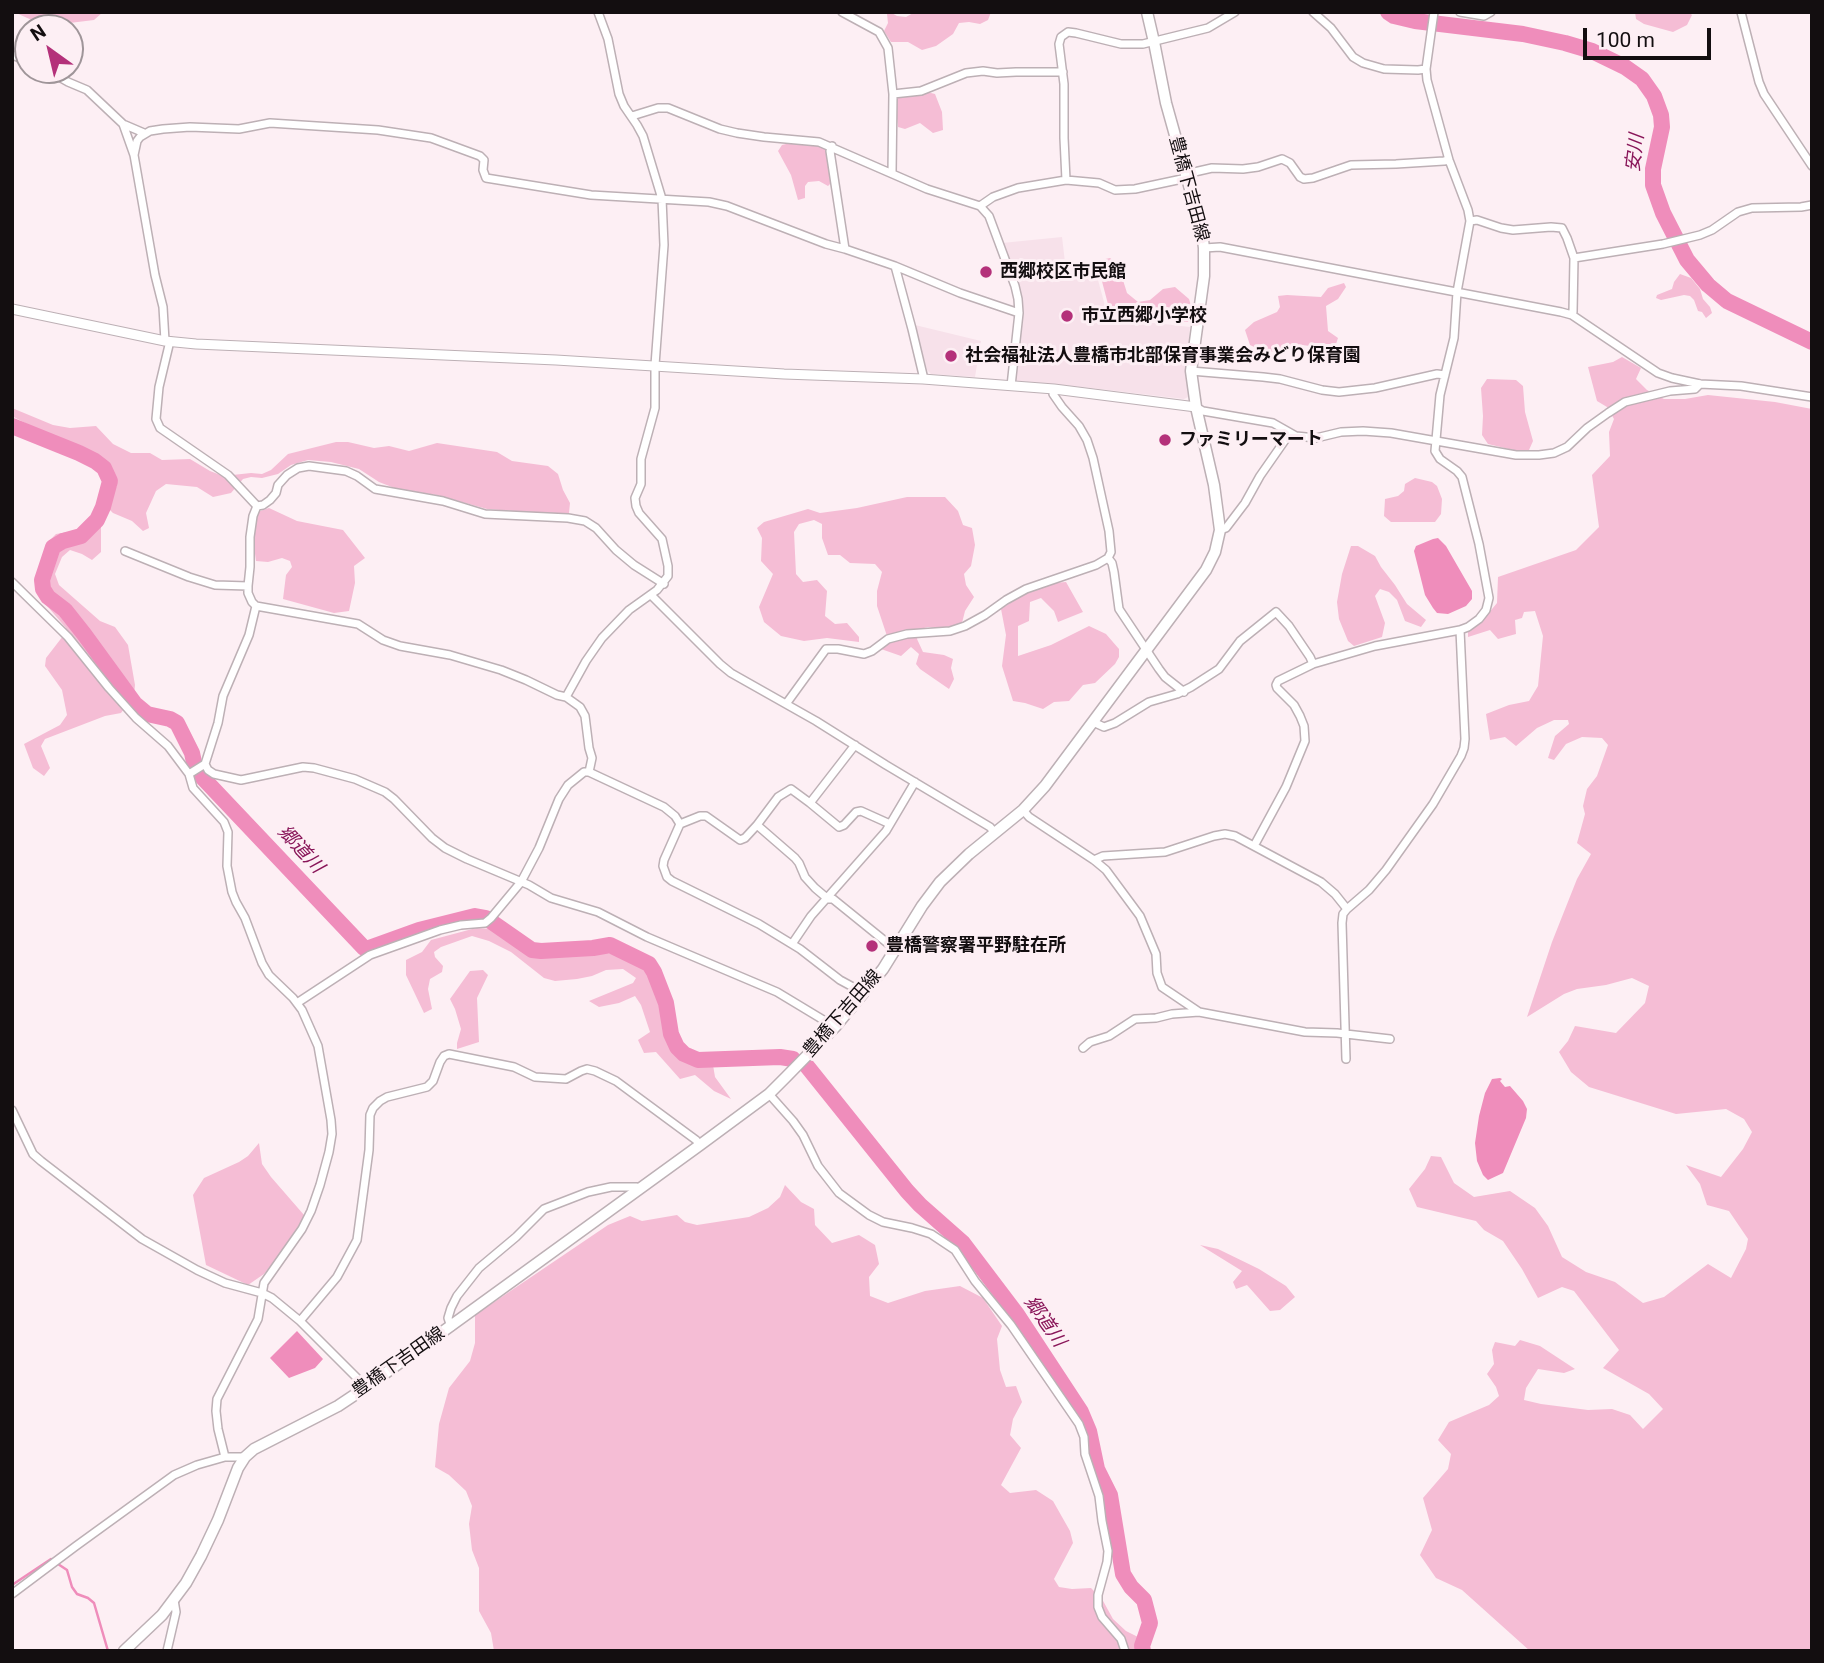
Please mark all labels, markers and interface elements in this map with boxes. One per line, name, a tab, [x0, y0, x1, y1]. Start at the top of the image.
north arrow	[14, 14, 84, 84]
scale bar	[1586, 14, 1714, 58]
text: N	[26, 20, 50, 46]
text: 100 m	[1596, 28, 1655, 52]
water label: 安川	[1622, 133, 1650, 173]
street label: 豊橋下吉田線	[1164, 134, 1212, 244]
place label: 西郷校区市民館	[1000, 261, 1126, 283]
marker: 西郷校区市民館	[978, 264, 994, 280]
place label: 市立西郷小学校	[1081, 305, 1207, 327]
marker: 市立西郷小学校	[1059, 308, 1075, 324]
place label: 社会福祉法人豊橋市北部保育事業会みどり保育園	[965, 345, 1361, 367]
marker: 社会福祉法人豊橋市北部保育事業会みどり保育園	[943, 348, 959, 364]
place label: ファミリーマート	[1179, 429, 1323, 451]
marker: ファミリーマート	[1157, 432, 1173, 448]
water label: 郷道川	[272, 821, 328, 879]
place label: 豊橋警察署平野駐在所	[886, 935, 1066, 957]
marker: 豊橋警察署平野駐在所	[864, 938, 880, 954]
street label: 豊橋下吉田線	[799, 966, 887, 1062]
water label: 郷道川	[1018, 1292, 1070, 1352]
street label: 豊橋下吉田線	[349, 1323, 449, 1403]

